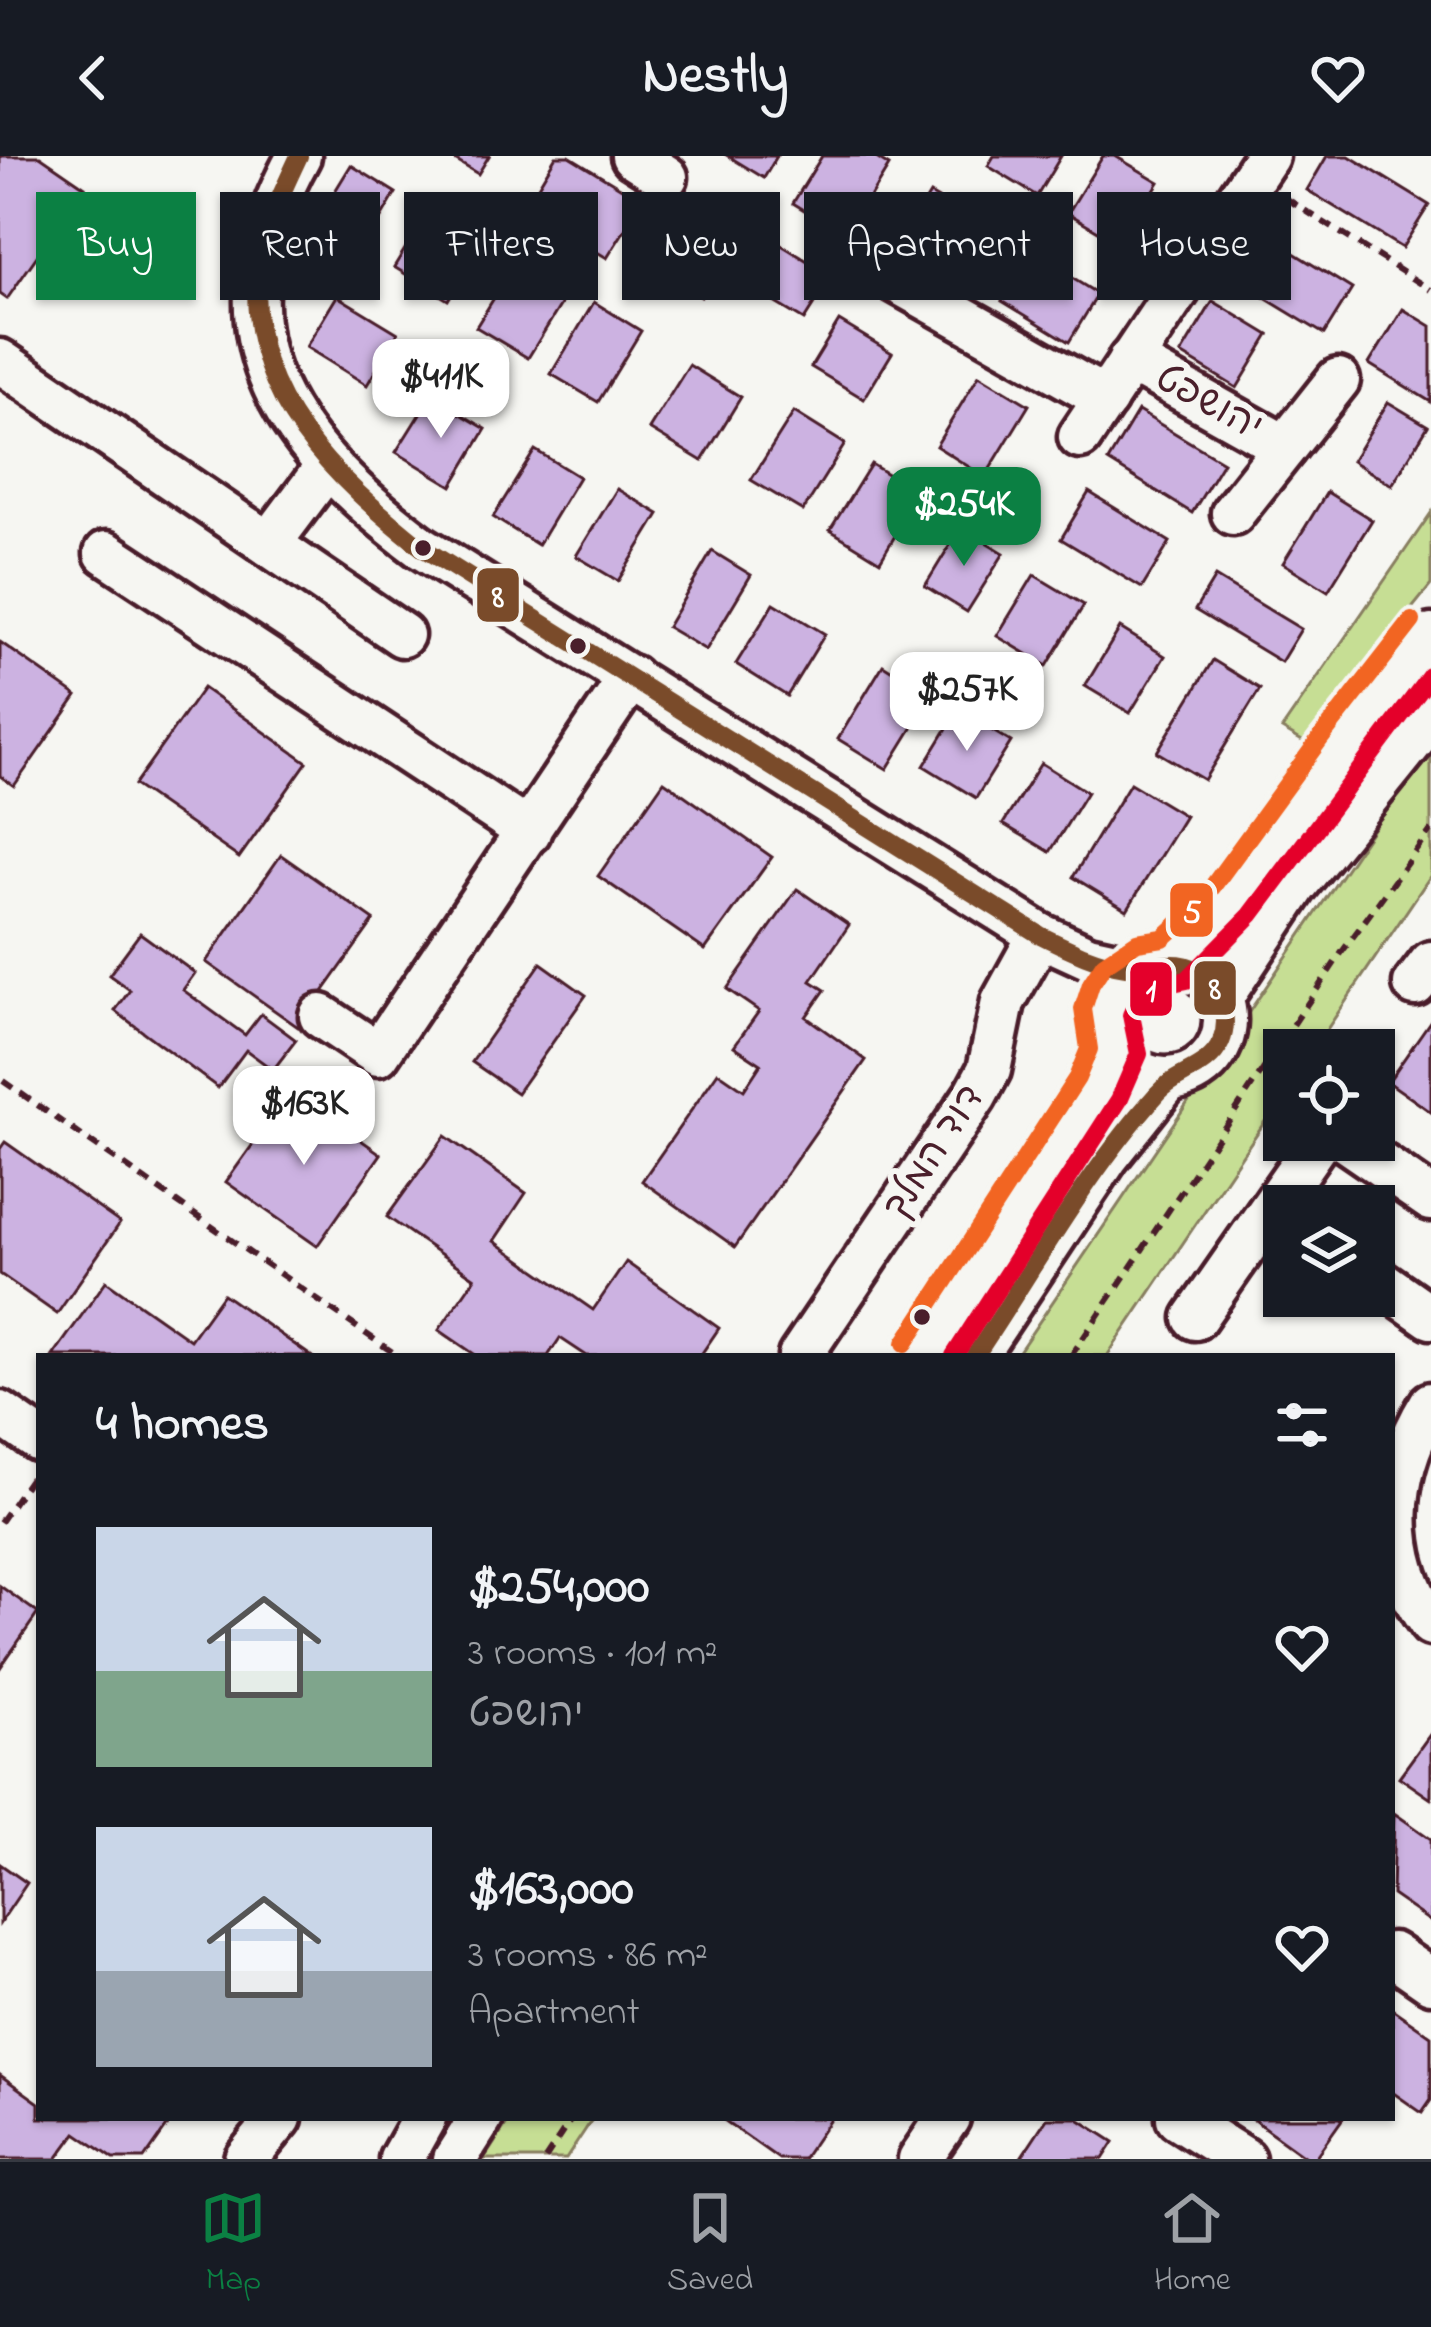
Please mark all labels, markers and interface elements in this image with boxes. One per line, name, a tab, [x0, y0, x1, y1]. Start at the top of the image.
text: Nestly	[643, 39, 788, 117]
icon: back	[60, 45, 126, 111]
icon: heart	[1305, 45, 1371, 111]
chip: Buy	[36, 192, 196, 300]
chip: Rent	[220, 192, 380, 300]
chip: Filters	[404, 192, 598, 300]
chip: New	[622, 192, 780, 300]
chip: Apartment	[804, 192, 1073, 300]
chip: House	[1097, 192, 1291, 300]
pin: $411K	[357, 339, 525, 441]
text: $411K	[399, 349, 483, 406]
street label: יהושפט	[1144, 351, 1272, 457]
pin: $254K	[880, 467, 1048, 569]
text: $254K	[914, 477, 1014, 534]
unlabelled marker	[412, 537, 434, 559]
line badge: 8	[475, 566, 521, 624]
text: 8	[492, 575, 505, 623]
unlabelled marker	[567, 635, 589, 657]
pin: $257K	[883, 652, 1051, 754]
text: $257K	[917, 662, 1017, 719]
line badge: 5	[1168, 881, 1215, 939]
text: 5	[1183, 890, 1202, 938]
line badge: 8	[1192, 959, 1238, 1017]
line badge: 1	[1128, 960, 1174, 1018]
text: 8	[1209, 967, 1222, 1015]
text: 1	[1146, 969, 1157, 1017]
map controls	[1263, 1029, 1395, 1317]
button: locate	[1263, 1029, 1395, 1161]
pin: $163K	[220, 1066, 388, 1168]
street label: דוד המלך	[870, 1074, 1000, 1232]
text: $163K	[260, 1076, 348, 1133]
button: layers	[1263, 1185, 1395, 1317]
unlabelled marker	[911, 1306, 933, 1328]
text: 4 homes	[96, 1388, 269, 1463]
icon: filters	[1269, 1392, 1335, 1458]
text: $254,000	[468, 1551, 649, 1626]
icon: home	[192, 1575, 336, 1719]
icon: heart	[1269, 1614, 1335, 1680]
text: 3 rooms · 101 m²	[468, 1626, 718, 1683]
text: יהושפט	[468, 1687, 583, 1744]
text: $163,000	[468, 1853, 633, 1928]
icon: home	[192, 1875, 336, 2019]
icon: heart	[1269, 1914, 1335, 1980]
text: 3 rooms · 86 m²	[468, 1928, 708, 1985]
text: Apartment	[468, 1985, 640, 2042]
tab: Map	[200, 2185, 266, 2305]
tab: Saved	[667, 2185, 753, 2305]
tab: Home	[1154, 2185, 1231, 2305]

